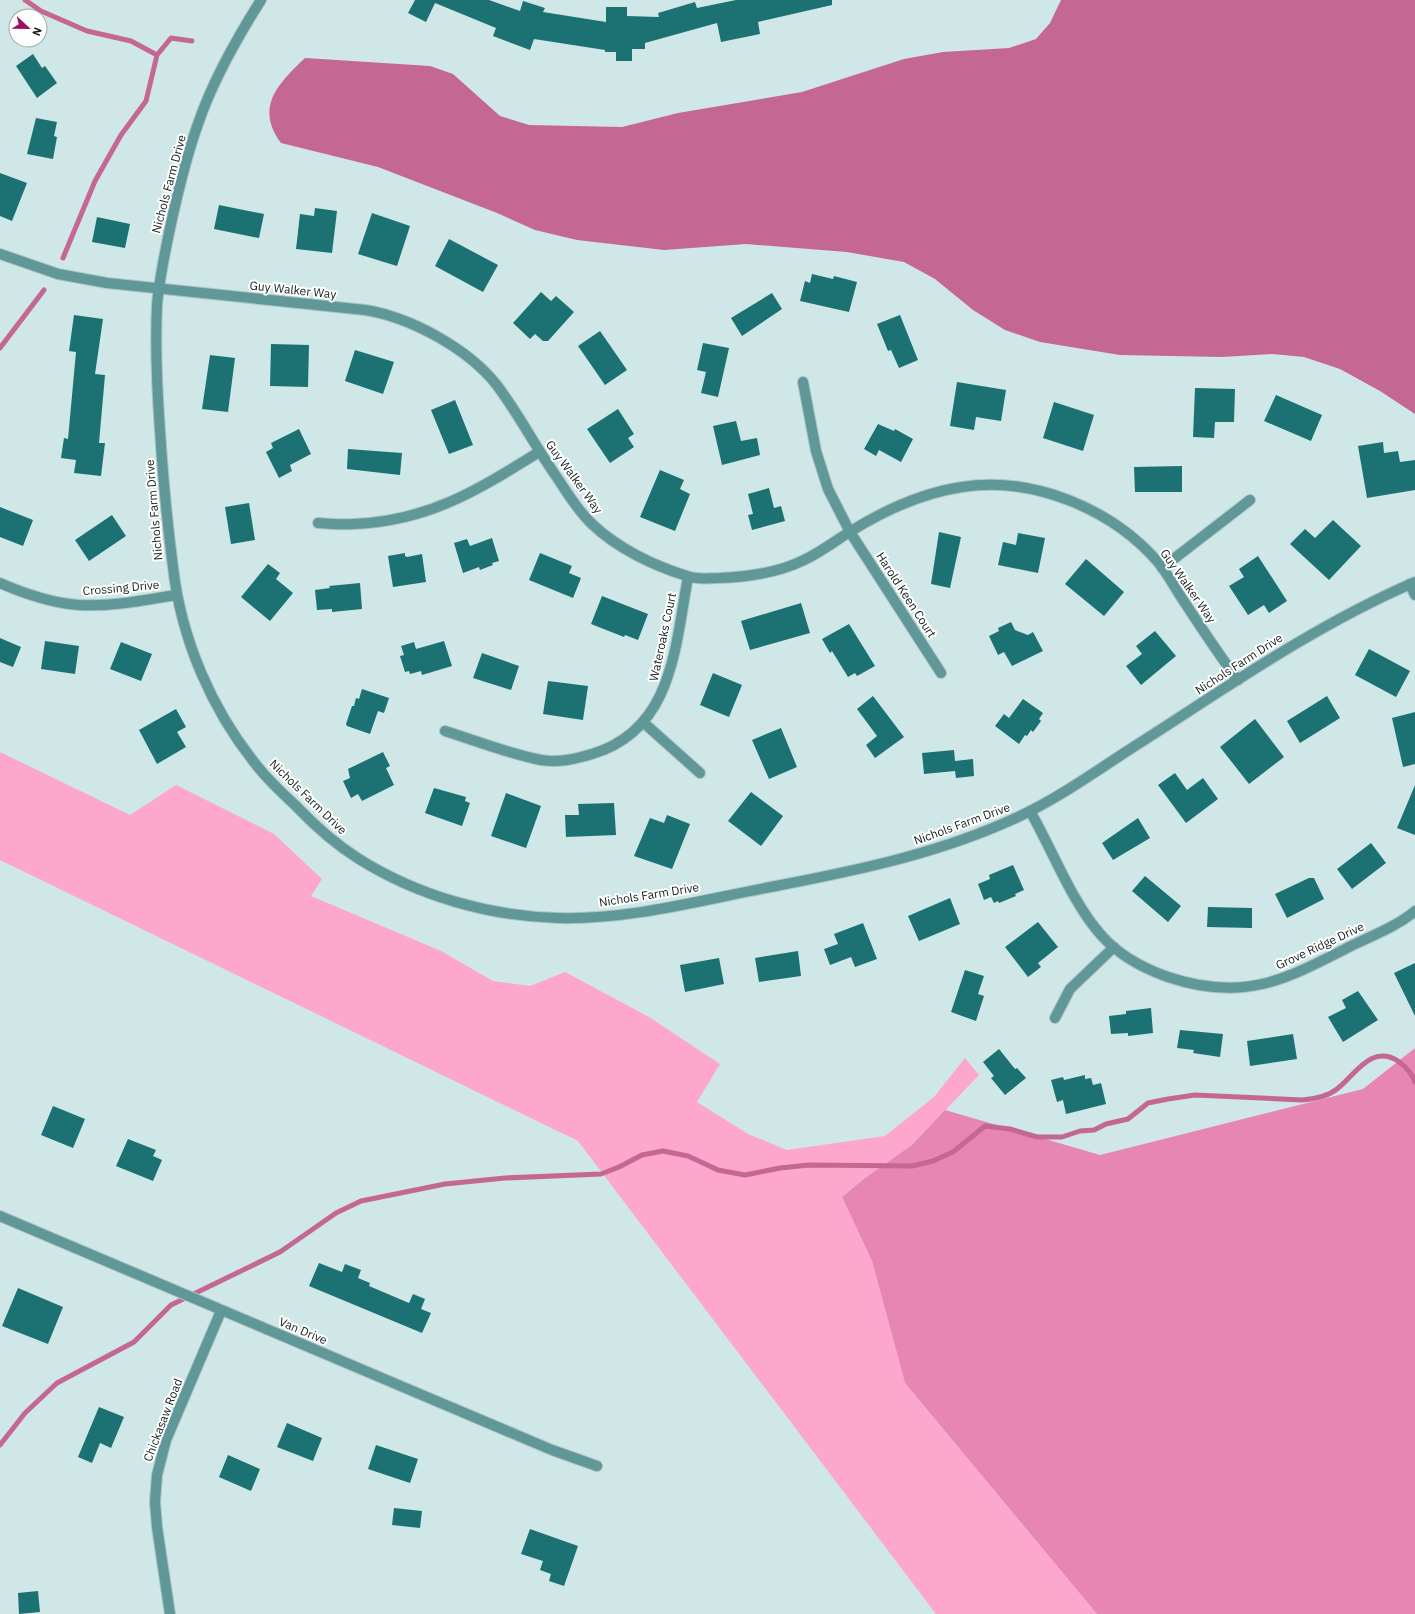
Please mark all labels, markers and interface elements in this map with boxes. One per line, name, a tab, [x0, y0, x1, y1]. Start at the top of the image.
north arrow	[8, 8, 48, 48]
text: N	[29, 25, 45, 38]
street label: Nichols Farm Drive	[148, 133, 189, 235]
street label: Guy Walker Way	[249, 277, 337, 302]
street label: Guy Walker Way	[543, 437, 606, 516]
street label: Nichols Farm Drive	[142, 459, 165, 561]
street label: Guy Walker Way	[1157, 546, 1220, 626]
street label: Harold Keen Court	[873, 549, 940, 640]
street label: Crossing Drive	[82, 577, 160, 598]
street label: Wateroaks Court	[646, 591, 679, 682]
street label: Nichols Farm Drive	[1192, 630, 1286, 697]
street label: Nichols Farm Drive	[267, 756, 350, 837]
street label: Nichols Farm Drive	[912, 799, 1012, 848]
street label: Nichols Farm Drive	[598, 879, 700, 910]
street label: Grove Ridge Drive	[1273, 918, 1367, 973]
street label: Van Drive	[277, 1314, 330, 1348]
street label: Chickasaw Road	[140, 1376, 185, 1464]

